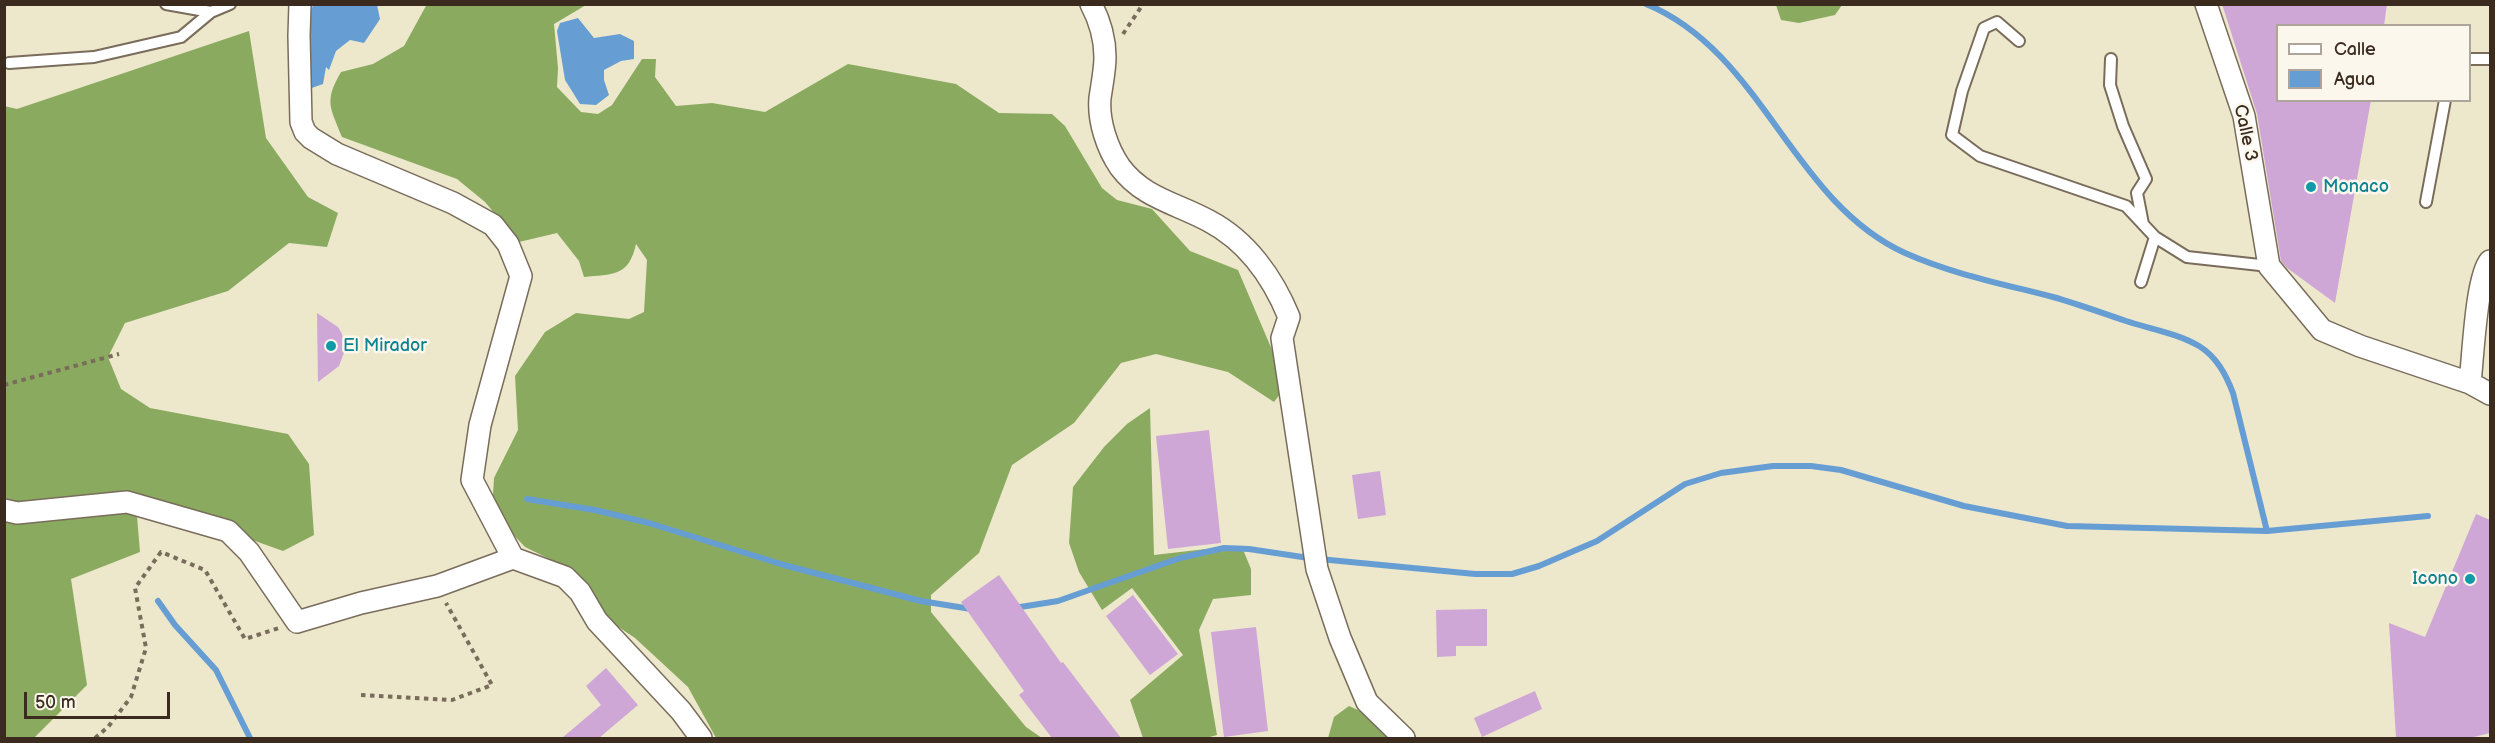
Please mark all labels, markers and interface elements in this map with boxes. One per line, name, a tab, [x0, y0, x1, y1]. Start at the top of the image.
legend	[2276, 24, 2471, 102]
text: Calle	[2334, 39, 2376, 60]
text: Agua	[2334, 69, 2375, 90]
street label: Calle 3	[2228, 103, 2262, 163]
place label: Monaco	[2323, 176, 2389, 198]
marker: Monaco	[2304, 180, 2318, 194]
place label: El Mirador	[343, 335, 427, 357]
marker: El Mirador	[324, 339, 338, 353]
place label: Icono	[2412, 568, 2458, 590]
marker: Icono	[2463, 572, 2477, 586]
scale bar	[27, 680, 172, 718]
text: 50 m	[35, 692, 76, 713]

